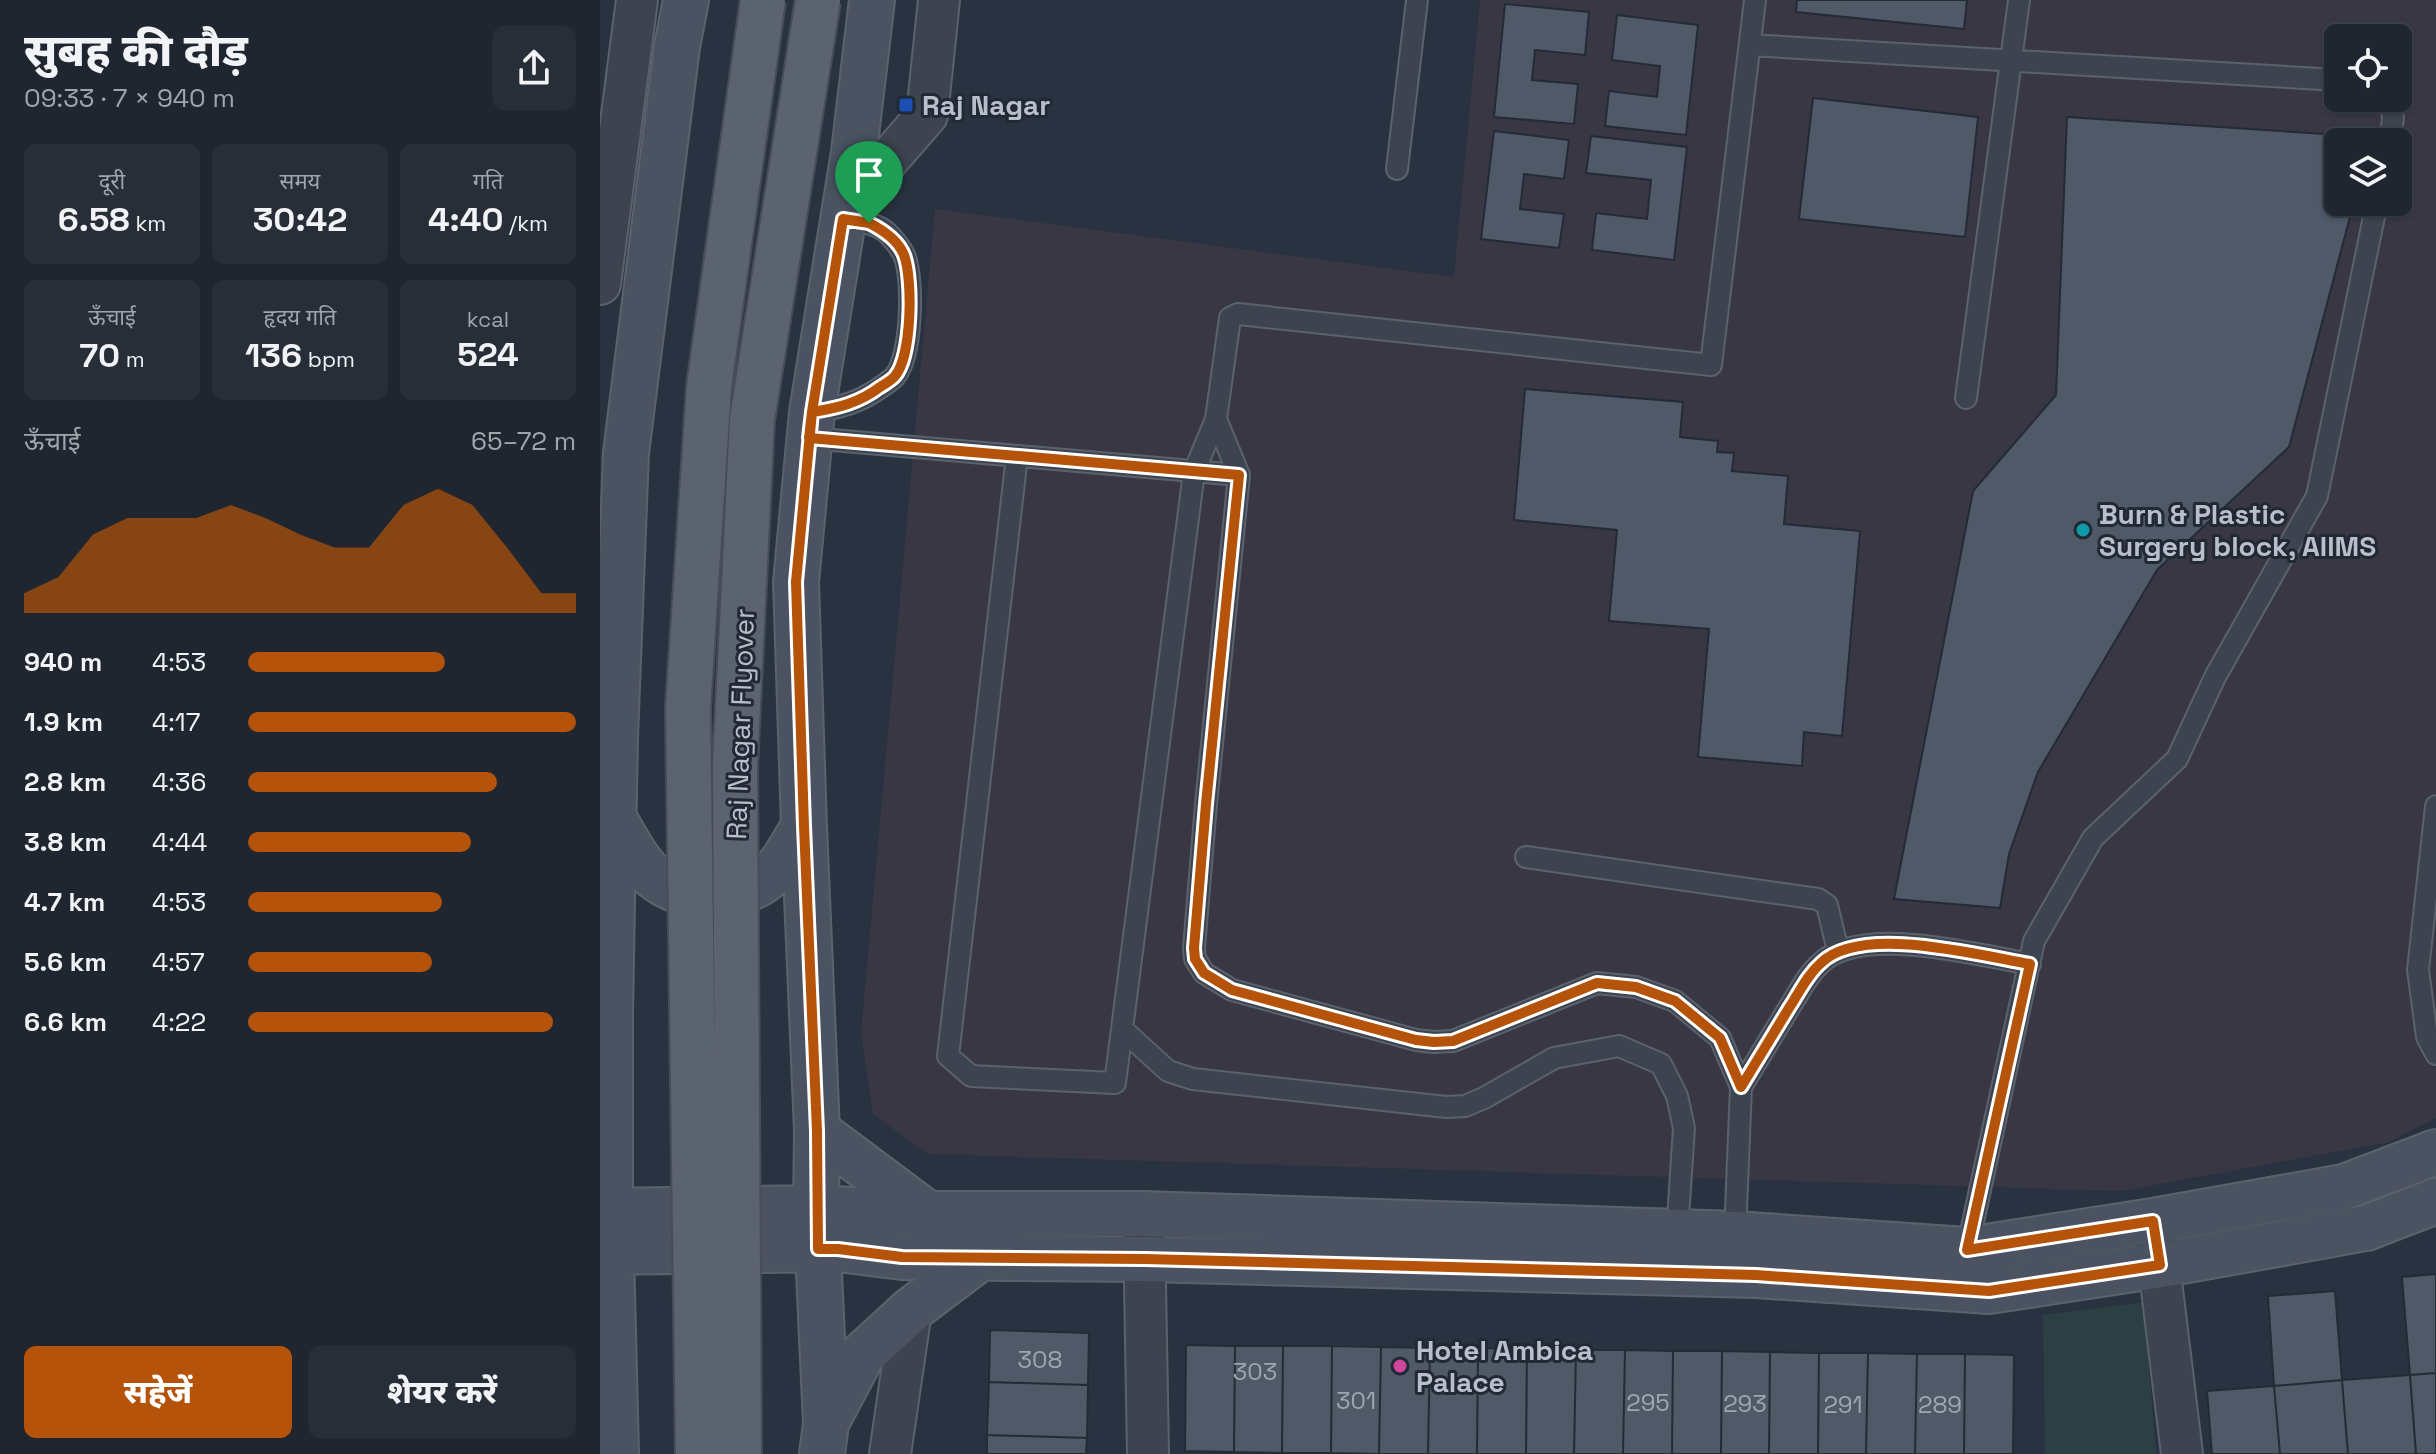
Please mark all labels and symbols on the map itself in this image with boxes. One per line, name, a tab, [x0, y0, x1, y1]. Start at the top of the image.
place label: Raj Nagar	[922, 87, 1050, 123]
marker: Raj Nagar	[897, 96, 915, 114]
pin	[835, 141, 903, 223]
place label: Burn & Plastic Surgery block, AIIMS	[2099, 496, 2376, 564]
marker: Burn & Plastic Surgery block, AIIMS	[2074, 521, 2092, 539]
street label: Raj Nagar Flyover	[718, 608, 762, 840]
place label: Hotel Ambica Palace	[1416, 1332, 1593, 1400]
house number: 308	[1018, 1344, 1062, 1375]
house number: 303	[1233, 1356, 1277, 1387]
marker: Hotel Ambica Palace	[1391, 1357, 1409, 1375]
house number: 301	[1336, 1385, 1376, 1416]
house number: 295	[1626, 1387, 1670, 1418]
house number: 293	[1723, 1388, 1767, 1419]
house number: 291	[1823, 1389, 1863, 1420]
house number: 289	[1918, 1389, 1962, 1420]

